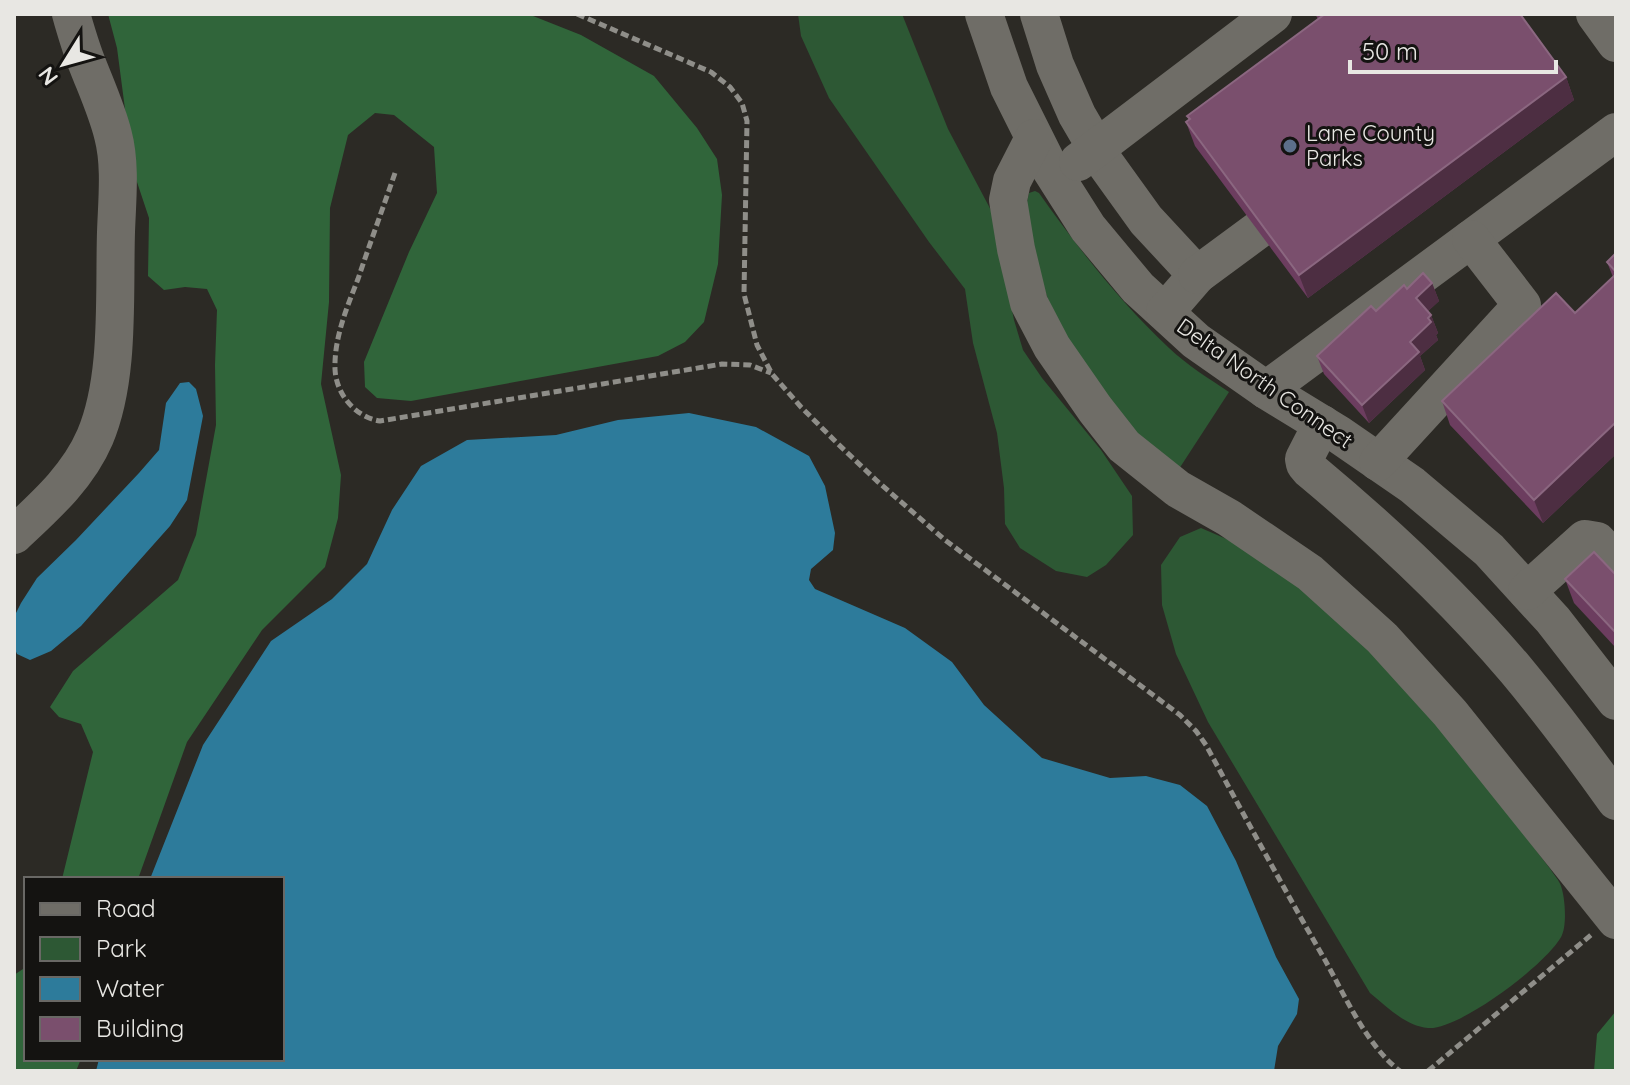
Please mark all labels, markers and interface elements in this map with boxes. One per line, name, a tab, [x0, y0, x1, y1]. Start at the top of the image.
north arrow	[24, 24, 104, 104]
scale bar	[1350, 24, 1556, 74]
text: 50 m	[1362, 36, 1418, 66]
text: N	[32, 61, 64, 91]
place label: Lane County Parks	[1306, 119, 1435, 172]
marker: Lane County Parks	[1281, 137, 1299, 155]
street label: Delta North Connect	[1172, 312, 1358, 454]
legend	[24, 877, 284, 1061]
text: Road	[96, 893, 156, 923]
text: Park	[96, 933, 147, 963]
text: Water	[96, 973, 164, 1003]
text: Building	[96, 1013, 184, 1043]

